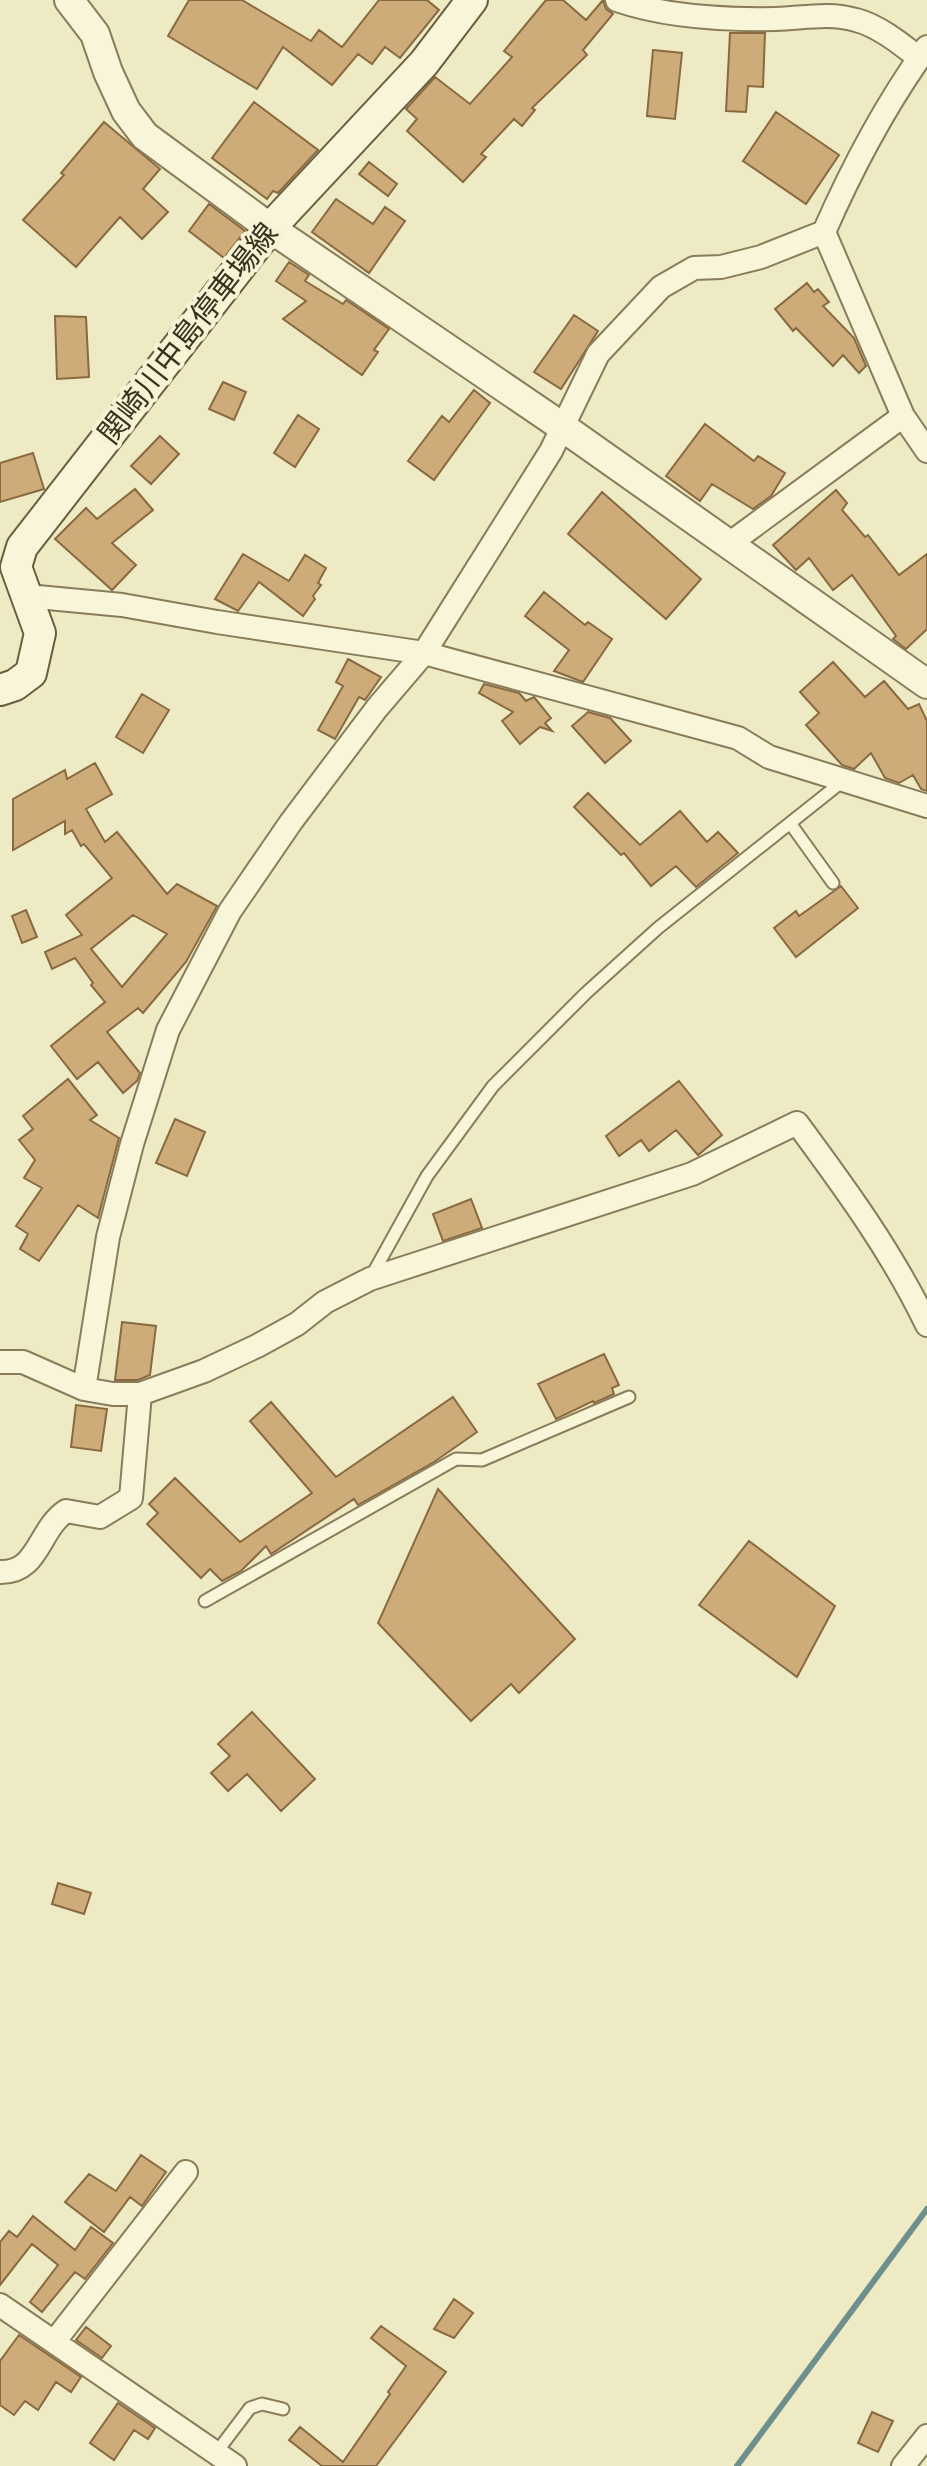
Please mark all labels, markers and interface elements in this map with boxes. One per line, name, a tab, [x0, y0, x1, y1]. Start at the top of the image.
street label: 関崎川中島停車場線	[88, 213, 290, 455]

